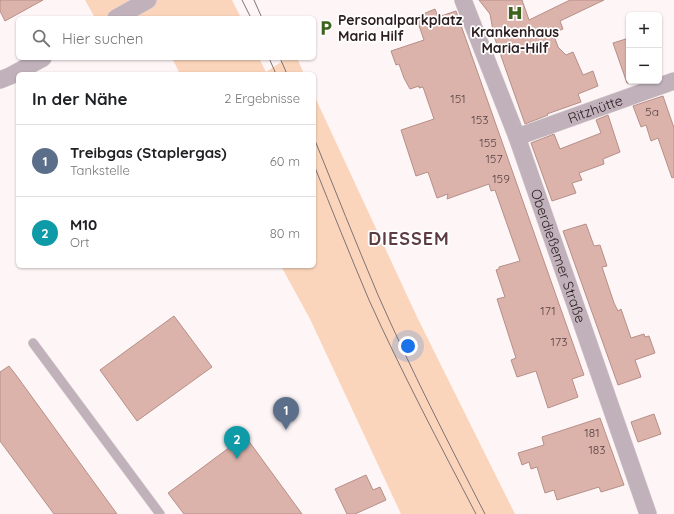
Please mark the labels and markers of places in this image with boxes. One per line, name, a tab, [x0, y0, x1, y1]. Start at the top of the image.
hospital icon: Krankenhaus Maria-Hilf	[506, 4, 524, 22]
place label: Personalparkplatz Maria Hilf	[338, 11, 463, 45]
parking icon: Personalparkplatz Maria Hilf	[317, 19, 335, 37]
place label: Krankenhaus Maria-Hilf	[471, 23, 559, 57]
pin: 1	[273, 397, 299, 430]
pin: 2	[224, 426, 250, 459]

